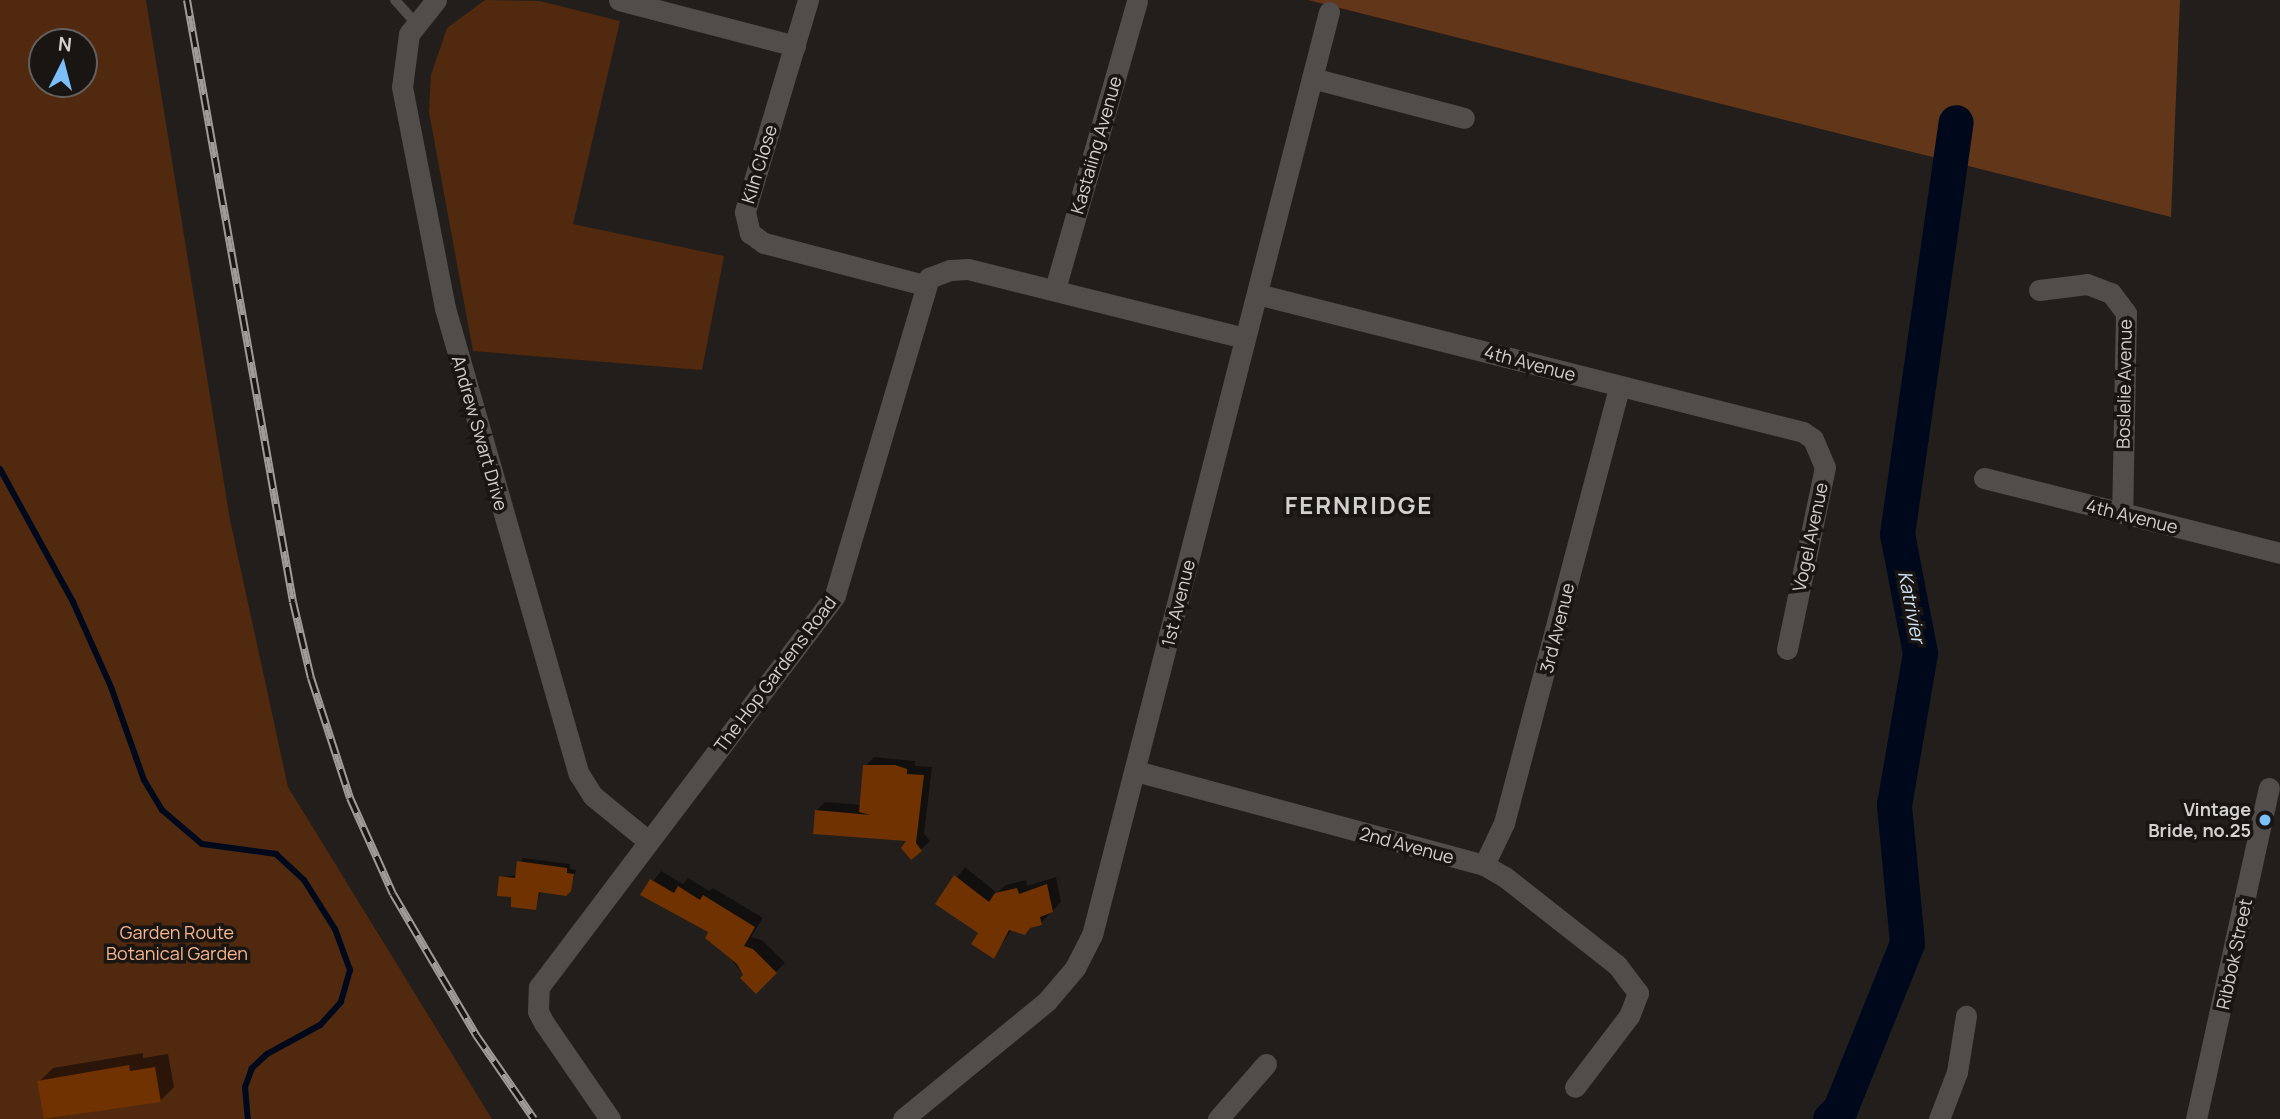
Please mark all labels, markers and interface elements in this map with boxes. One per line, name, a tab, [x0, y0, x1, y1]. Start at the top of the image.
north arrow	[28, 28, 98, 98]
text: N	[57, 30, 73, 58]
street label: Kastaiing Avenue	[1066, 74, 1126, 216]
street label: Kiln Close	[737, 122, 781, 206]
street label: Boslelie Avenue	[2112, 319, 2136, 449]
street label: 4th Avenue	[1482, 340, 1578, 386]
street label: Andrew Swart Drive	[448, 353, 512, 513]
street label: Vogel Avenue	[1788, 480, 1832, 594]
district label: FERNRIDGE	[1286, 491, 1432, 519]
street label: 4th Avenue	[2084, 494, 2180, 538]
street label: 1st Avenue	[1157, 557, 1199, 649]
water label: Katrivier	[1893, 569, 1929, 645]
street label: 3rd Avenue	[1535, 581, 1579, 675]
street label: The Hop Gardens Road	[709, 592, 841, 756]
place label: Vintage Bride, no.25	[2148, 799, 2251, 842]
marker: Vintage Bride, no.25	[2257, 812, 2273, 828]
street label: 2nd Avenue	[1357, 822, 1457, 868]
street label: Ribbok Street	[2212, 897, 2256, 1011]
park label: Garden Route Botanical Garden	[106, 922, 248, 964]

